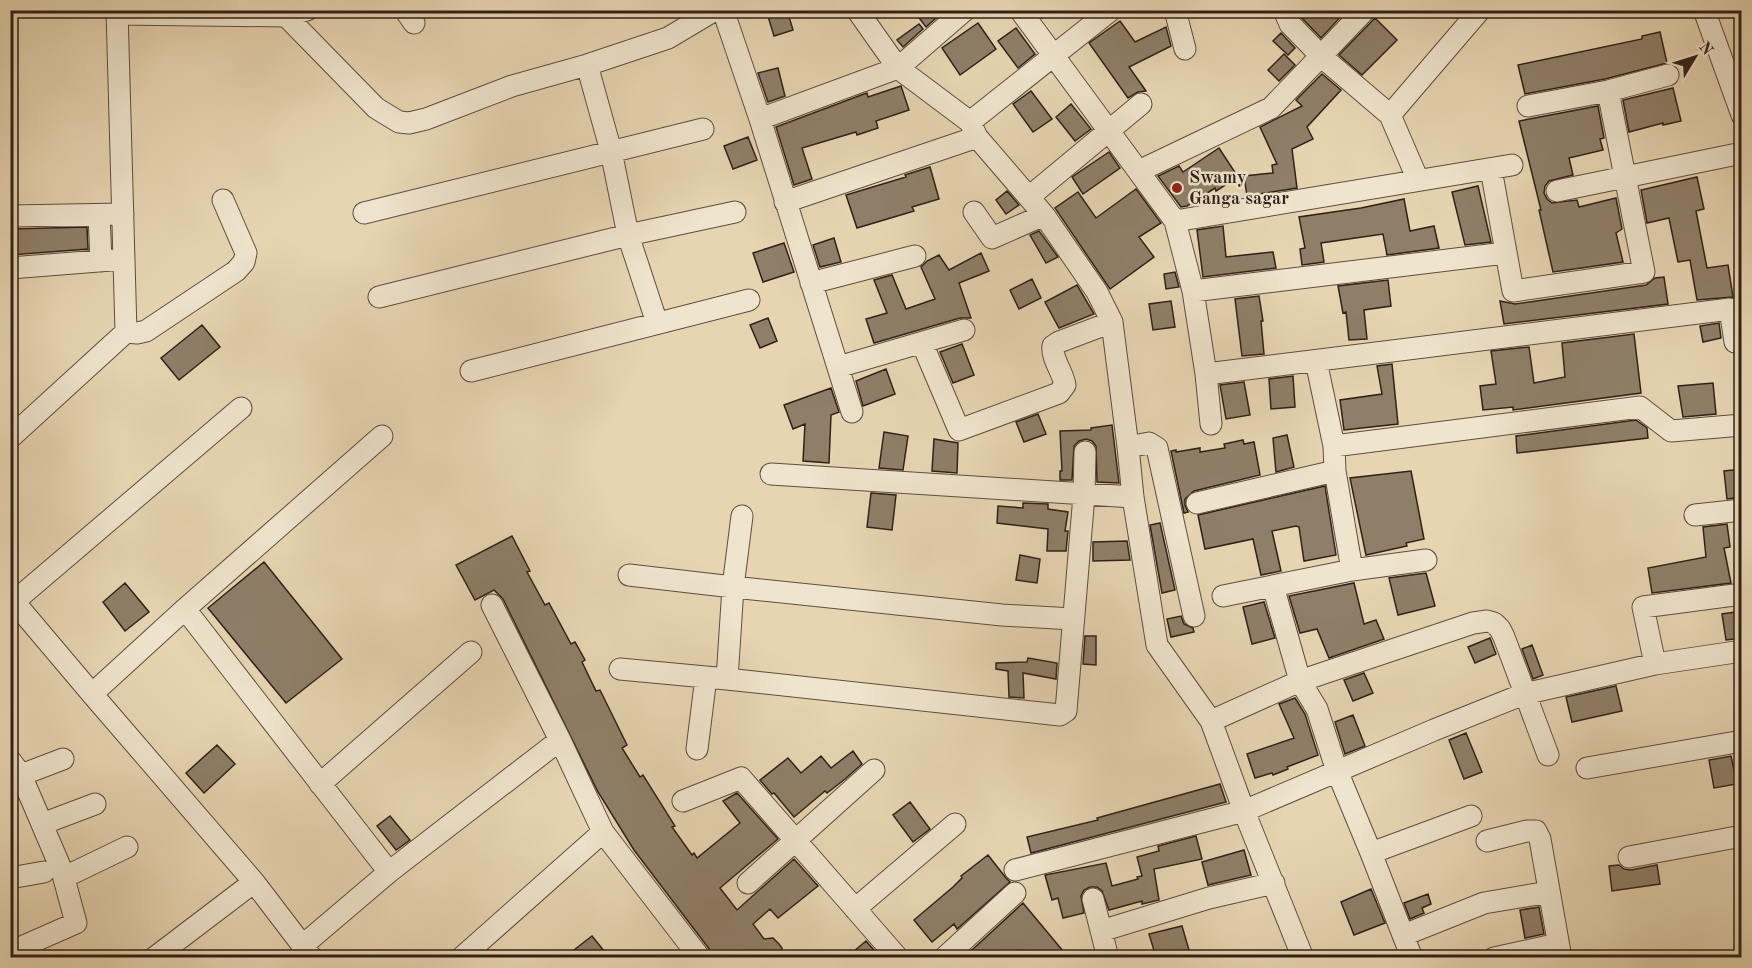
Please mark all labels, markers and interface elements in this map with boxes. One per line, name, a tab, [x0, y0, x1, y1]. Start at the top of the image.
north arrow	[1665, 27, 1725, 87]
text: N	[1695, 39, 1716, 59]
place label: Swamy Ganga sagar	[1189, 169, 1289, 208]
marker: Swamy Ganga sagar	[1170, 181, 1184, 195]

